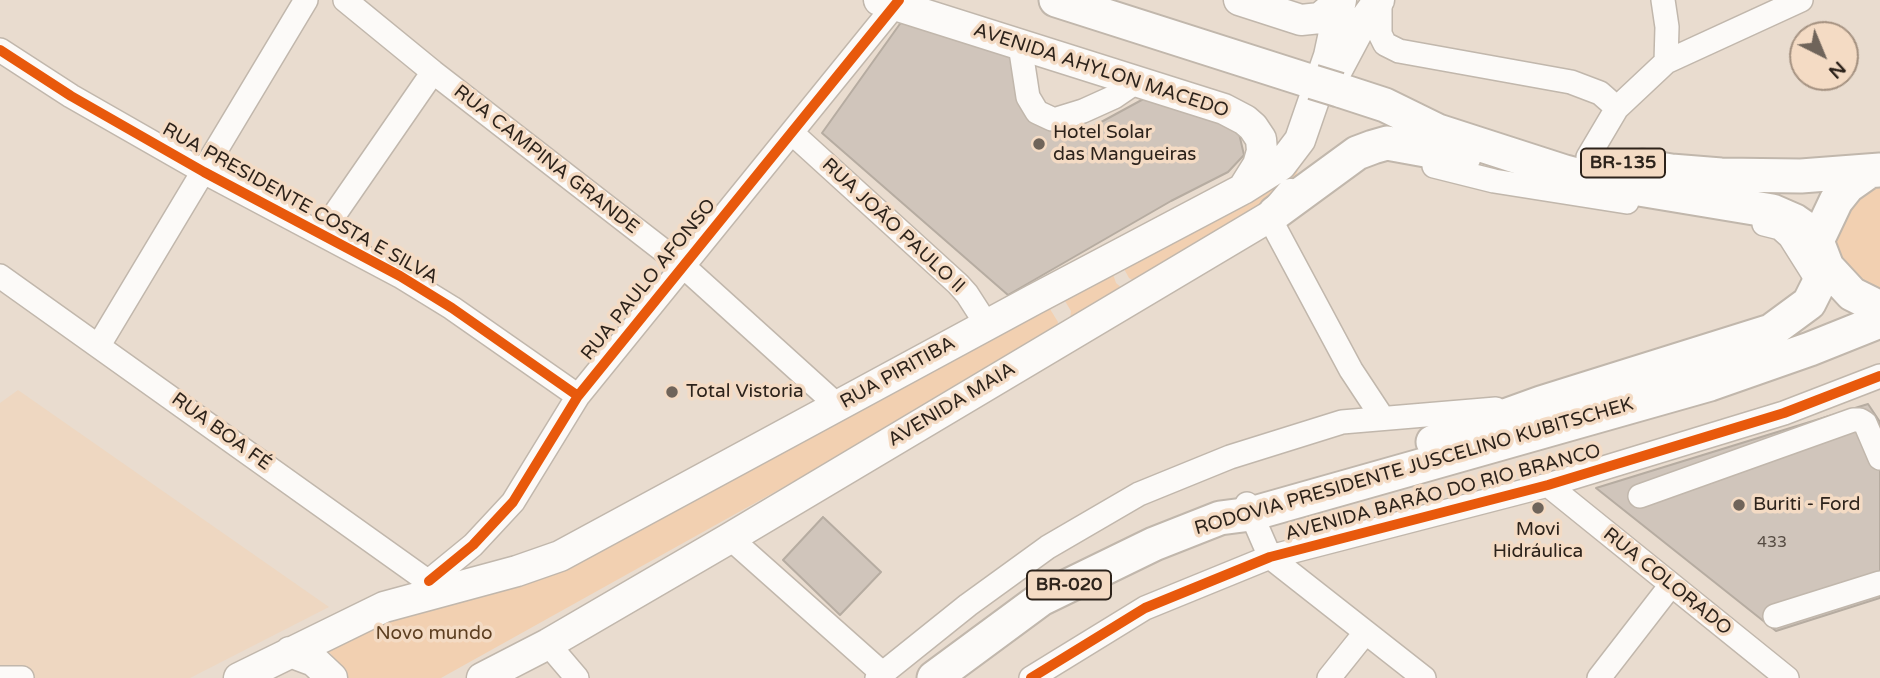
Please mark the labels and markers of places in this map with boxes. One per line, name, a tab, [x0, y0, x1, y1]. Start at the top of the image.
place label: Hotel Solar das Mangueiras	[1053, 122, 1196, 166]
marker: Hotel Solar das Mangueiras	[1031, 136, 1047, 152]
place label: Total Vistoria	[686, 381, 804, 403]
marker: Total Vistoria	[664, 384, 680, 400]
place label: Buriti - Ford	[1753, 494, 1861, 516]
marker: Buriti - Ford	[1731, 497, 1747, 513]
marker: Movi Hidráulica	[1530, 500, 1546, 516]
place label: Movi Hidráulica	[1493, 519, 1583, 563]

